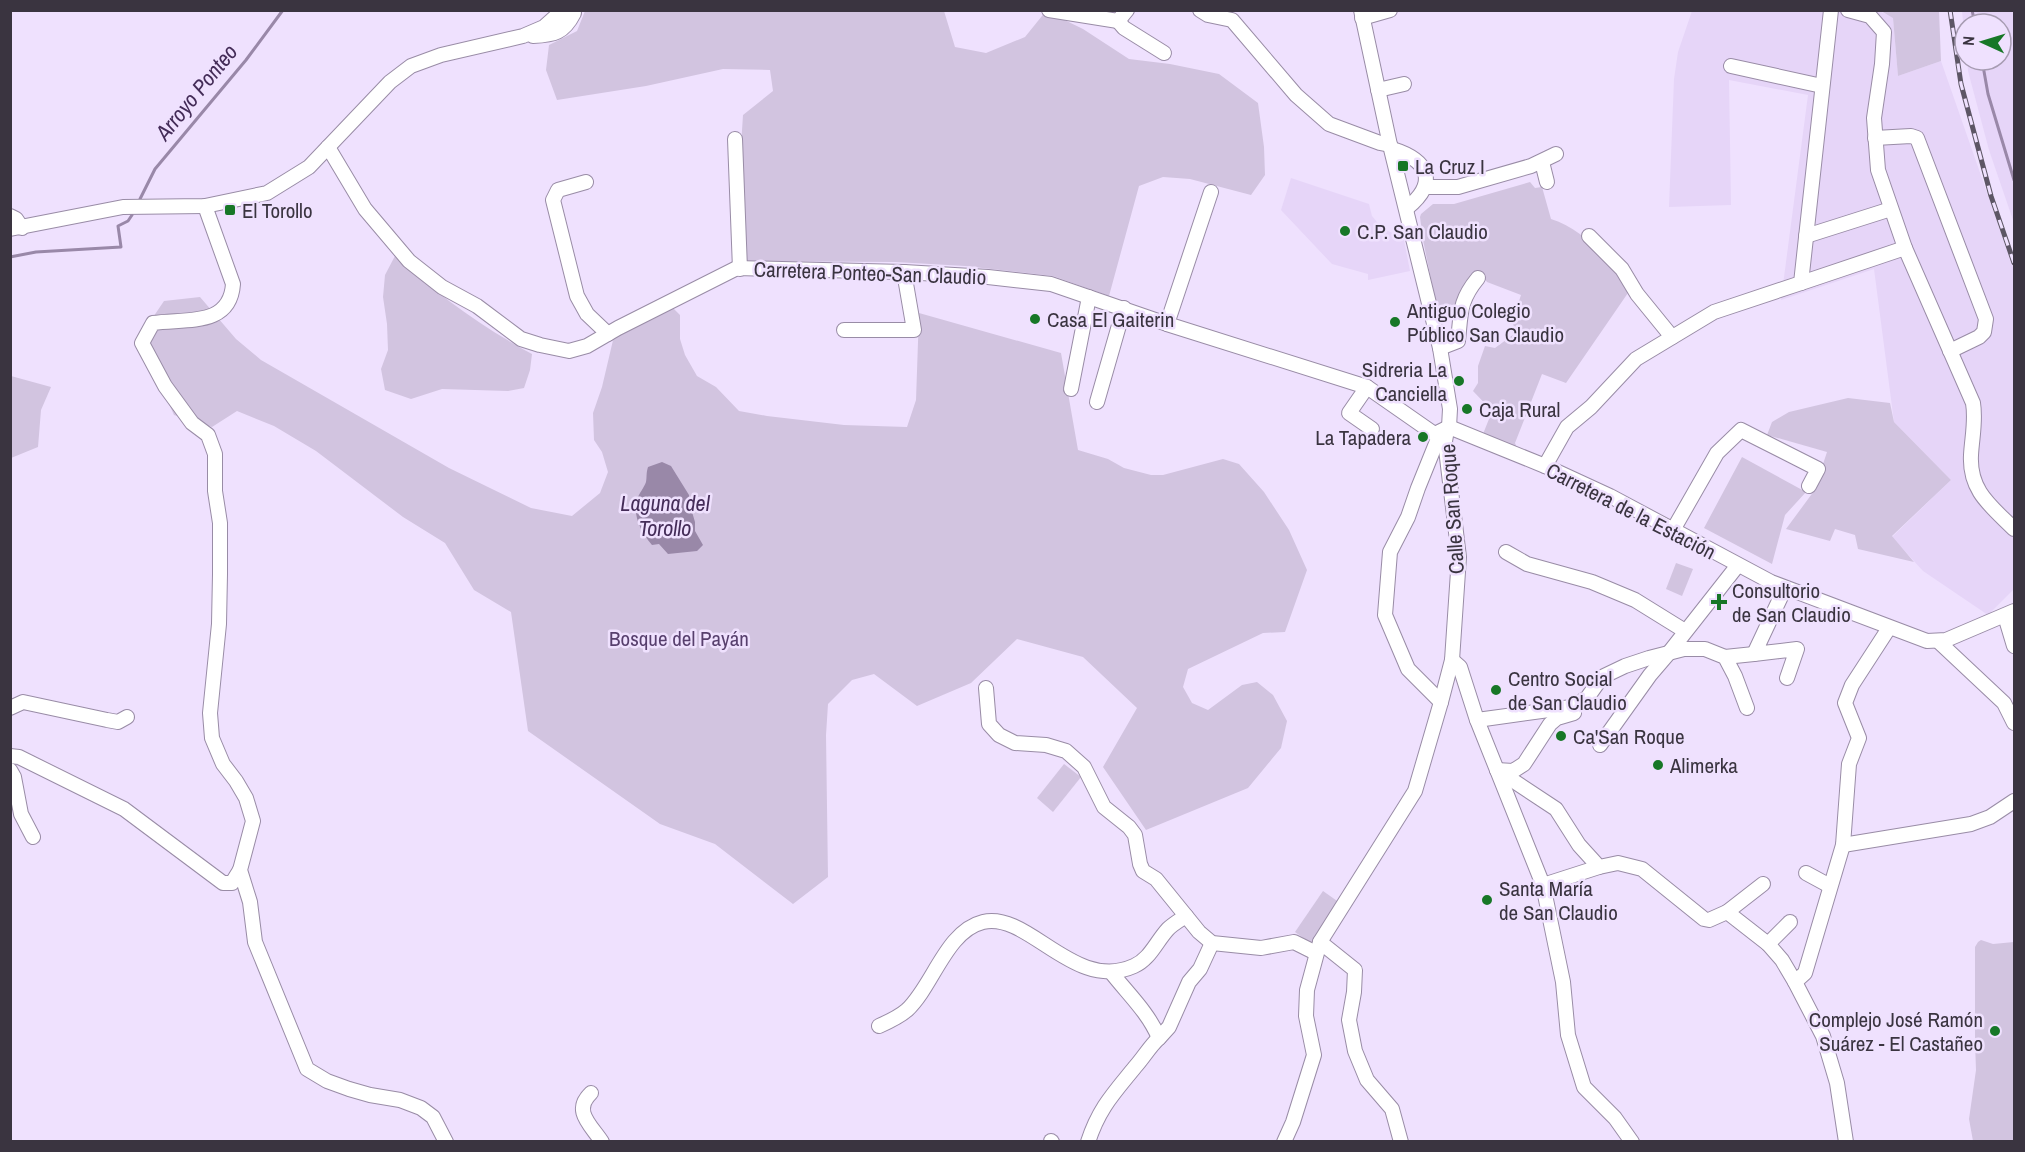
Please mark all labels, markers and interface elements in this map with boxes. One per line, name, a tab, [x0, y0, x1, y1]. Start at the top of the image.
north arrow	[1953, 12, 2013, 72]
text: N	[1957, 35, 1979, 46]
water label: Arroyo Ponteo	[147, 38, 244, 147]
place label: La Cruz I	[1415, 152, 1485, 181]
marker: La Cruz I	[1396, 159, 1410, 173]
place label: El Torollo	[242, 196, 313, 225]
marker: El Torollo	[223, 203, 237, 217]
place label: C.P. San Claudio	[1357, 217, 1488, 246]
marker: C.P. San Claudio	[1338, 224, 1352, 238]
street label: Carretera Ponteo-San Claudio	[753, 254, 987, 292]
place label: Antiguo Colegio Público San Claudio	[1406, 296, 1564, 349]
place label: Casa El Gaiterin	[1047, 305, 1174, 334]
marker: Casa El Gaiterin	[1028, 312, 1042, 326]
marker: Antiguo Colegio Público San Claudio	[1388, 315, 1402, 329]
place label: Sidreria La Canciella	[1362, 355, 1447, 408]
marker: Sidreria La Canciella	[1452, 374, 1466, 388]
place label: Caja Rural	[1479, 395, 1560, 424]
marker: Caja Rural	[1460, 402, 1474, 416]
place label: La Tapadera	[1315, 423, 1411, 452]
marker: La Tapadera	[1416, 430, 1430, 444]
street label: Calle San Roque	[1433, 443, 1471, 575]
street label: Carretera de la Estación	[1541, 456, 1721, 566]
water label: Laguna del Torollo	[620, 488, 711, 543]
place label: Consultorio de San Claudio	[1732, 576, 1851, 629]
marker: Consultorio de San Claudio	[1710, 593, 1728, 611]
park label: Bosque del Payán	[609, 624, 749, 653]
place label: Centro Social de San Claudio	[1508, 664, 1627, 717]
marker: Centro Social de San Claudio	[1489, 683, 1503, 697]
place label: Ca'San Roque	[1573, 722, 1684, 751]
marker: Ca'San Roque	[1554, 729, 1568, 743]
place label: Alimerka	[1669, 751, 1738, 780]
marker: Alimerka	[1651, 758, 1665, 772]
place label: Santa María de San Claudio	[1499, 874, 1618, 927]
marker: Santa María de San Claudio	[1480, 893, 1494, 907]
place label: Complejo José Ramón Suárez - El Castañeo	[1809, 1005, 1983, 1058]
marker: Complejo José Ramón Suárez - El Castañeo	[1988, 1024, 2002, 1038]

